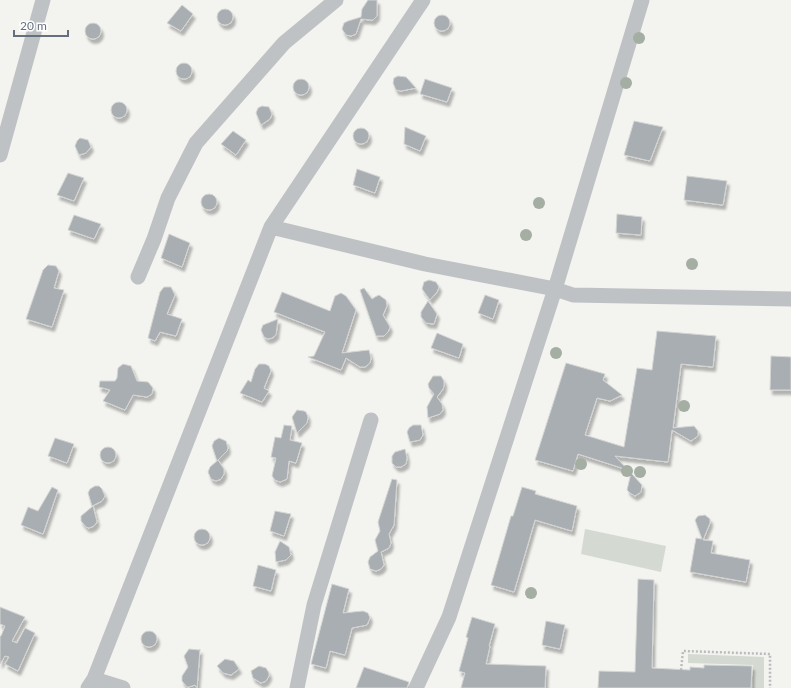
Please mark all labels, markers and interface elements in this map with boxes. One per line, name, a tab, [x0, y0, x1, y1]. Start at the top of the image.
scale bar	[14, 12, 68, 38]
text: 20 m	[20, 18, 47, 33]

